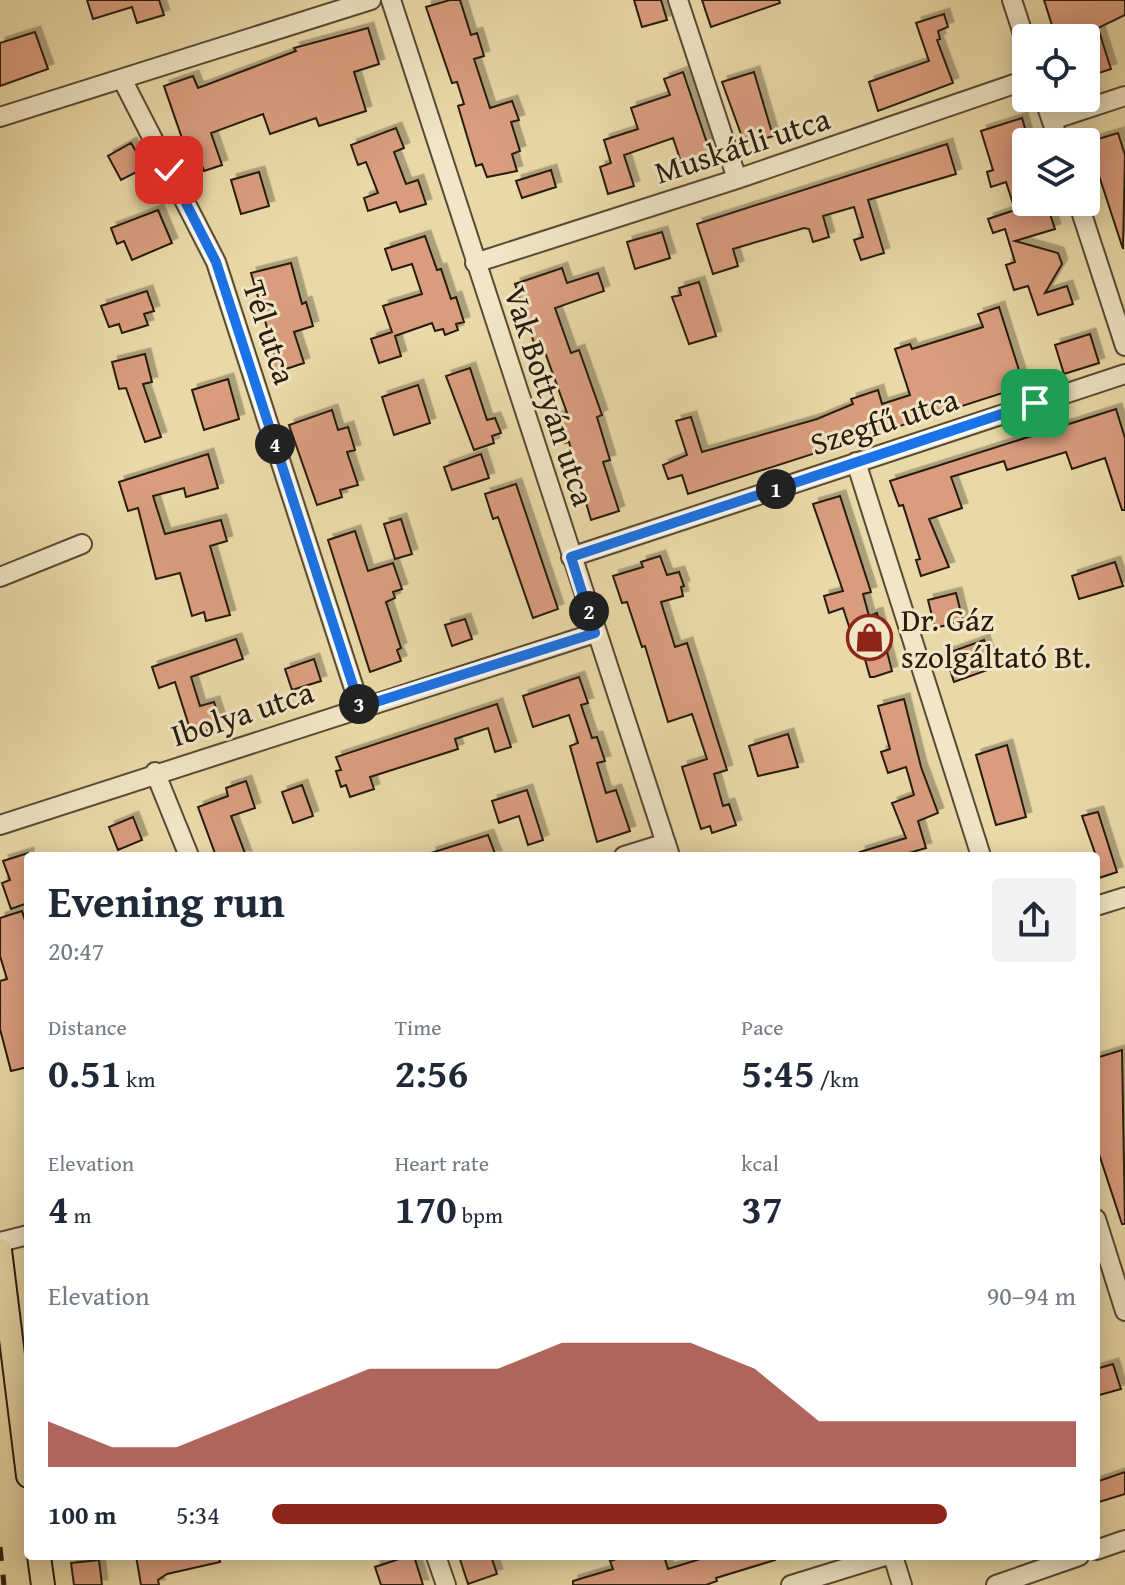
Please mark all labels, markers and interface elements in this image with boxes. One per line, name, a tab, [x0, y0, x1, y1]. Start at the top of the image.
map controls	[1012, 24, 1100, 216]
button: locate	[1012, 24, 1100, 112]
street label: Muskátli utca	[648, 95, 836, 195]
button: layers	[1012, 128, 1100, 216]
pin	[135, 136, 203, 204]
icon: check	[147, 148, 191, 192]
street label: Tél utca	[231, 274, 309, 390]
street label: Vak Bottyán utca	[492, 280, 608, 512]
pin	[1001, 369, 1069, 437]
street label: Szegfű utca	[804, 375, 964, 467]
icon: arrive	[1013, 381, 1057, 425]
pin: 4	[255, 424, 295, 464]
text: 4	[269, 428, 281, 460]
pin: 1	[756, 469, 796, 509]
text: 1	[770, 473, 782, 505]
pin: 2	[569, 591, 609, 631]
text: 2	[583, 595, 595, 627]
place label: Dr. Gáz szolgáltató Bt.	[901, 596, 1091, 680]
shop icon: Dr. Gáz szolgáltató Bt.	[846, 613, 894, 661]
street label: Ibolya utca	[165, 668, 319, 758]
pin: 3	[339, 684, 379, 724]
text: 3	[353, 688, 365, 720]
text: Evening run	[48, 869, 285, 933]
button: share	[992, 878, 1076, 962]
text: 20:47	[48, 931, 104, 970]
text: Distance	[48, 1011, 127, 1043]
text: Time	[395, 1011, 441, 1043]
text: Pace	[741, 1011, 784, 1043]
text: 0.51	[48, 1043, 121, 1102]
text: 2:56	[395, 1043, 468, 1102]
text: 5:45	[741, 1043, 815, 1102]
text: km	[121, 1063, 155, 1095]
text: /km	[815, 1063, 859, 1095]
text: Elevation	[48, 1147, 134, 1179]
text: Heart rate	[395, 1147, 489, 1179]
text: kcal	[741, 1147, 779, 1179]
text: 4	[48, 1179, 69, 1238]
text: 170	[395, 1179, 457, 1238]
text: 37	[741, 1179, 783, 1238]
text: m	[69, 1199, 92, 1231]
text: bpm	[457, 1199, 503, 1231]
text: Elevation	[48, 1276, 150, 1315]
text: 90–94 m	[987, 1276, 1076, 1315]
text: 100 m	[48, 1495, 116, 1534]
text: 5:34	[176, 1495, 220, 1534]

